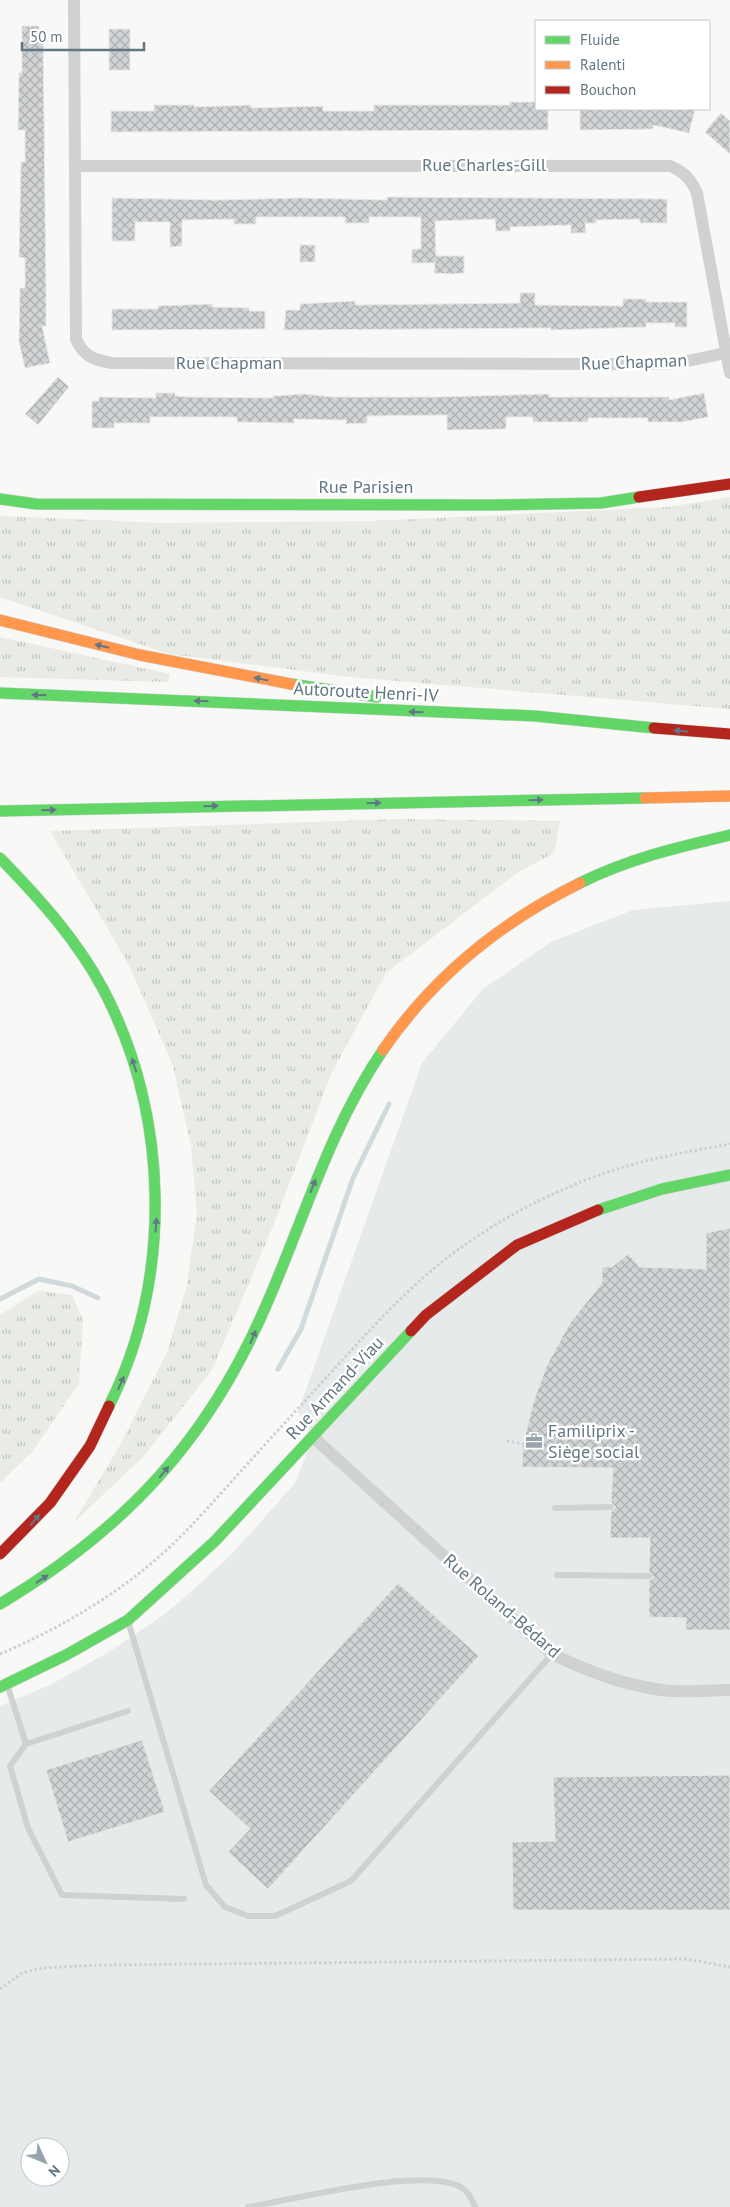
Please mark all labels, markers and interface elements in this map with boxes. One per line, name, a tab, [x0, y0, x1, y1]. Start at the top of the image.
scale bar	[22, 20, 145, 52]
legend	[535, 20, 710, 110]
text: 50 m	[30, 27, 63, 46]
text: Fluide	[580, 30, 620, 49]
text: Ralenti	[580, 55, 626, 74]
text: Bouchon	[580, 80, 636, 99]
street label: Rue Charles-Gill	[422, 153, 547, 176]
street label: Rue Chapman	[580, 348, 688, 375]
street label: Rue Chapman	[176, 351, 282, 374]
street label: Rue Parisien	[319, 475, 413, 498]
one-way arrow	[94, 642, 109, 650]
one-way arrow	[253, 675, 268, 683]
street label: Autoroute Henri-IV	[293, 676, 440, 707]
one-way arrow	[31, 690, 47, 698]
one-way arrow	[193, 697, 209, 705]
one-way arrow	[408, 708, 424, 716]
one-way arrow	[673, 727, 689, 735]
one-way arrow	[528, 796, 544, 804]
one-way arrow	[366, 799, 382, 807]
one-way arrow	[203, 802, 219, 810]
one-way arrow	[41, 806, 57, 814]
one-way arrow	[130, 1057, 138, 1072]
one-way arrow	[309, 1179, 317, 1193]
one-way arrow	[152, 1217, 160, 1233]
one-way arrow	[249, 1330, 257, 1344]
street label: Rue Armand-Viau	[281, 1331, 388, 1444]
one-way arrow	[117, 1376, 125, 1390]
place label: Familiprix - Siège social	[548, 1419, 640, 1463]
office icon: Familiprix - Siège social	[524, 1431, 544, 1451]
one-way arrow	[158, 1467, 170, 1479]
one-way arrow	[29, 1514, 40, 1526]
street label: Rue Roland-Bédard	[439, 1548, 566, 1663]
one-way arrow	[35, 1574, 49, 1584]
north arrow	[20, 2137, 70, 2187]
text: N	[45, 2161, 64, 2181]

